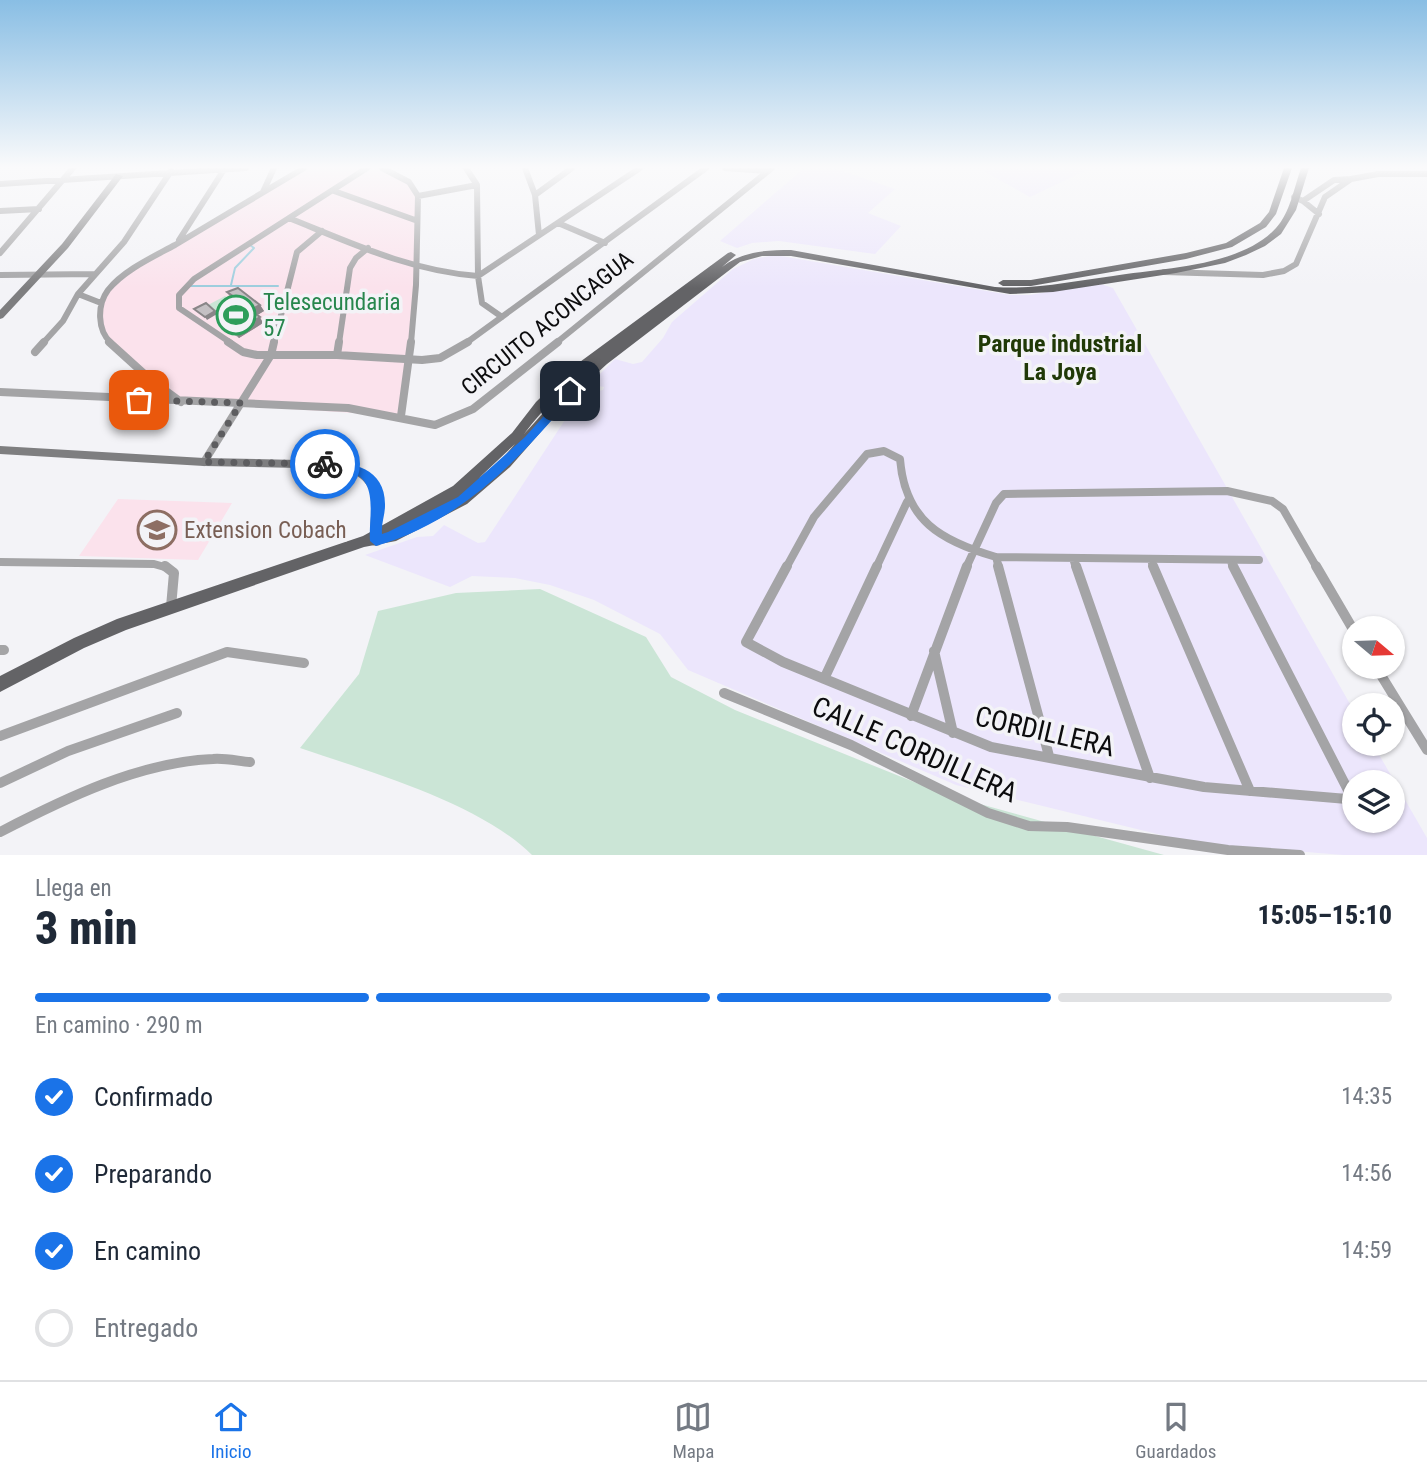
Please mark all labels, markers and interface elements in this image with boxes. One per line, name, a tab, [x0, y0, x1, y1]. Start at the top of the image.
street label: CIRCUITO ACONCAGUA	[456, 246, 639, 401]
place label: Telesecundaria 57	[263, 289, 401, 342]
sports icon: Telesecundaria 57	[215, 294, 257, 336]
district label: Parque industrial La Joya	[978, 330, 1142, 386]
pin	[540, 361, 600, 421]
pin	[109, 370, 169, 430]
icon: home	[551, 372, 589, 410]
icon: bag	[120, 381, 158, 419]
courier	[290, 429, 360, 499]
icon: bike	[306, 445, 344, 483]
school or university icon: Extension Cobach	[136, 509, 178, 551]
place label: Extension Cobach	[184, 517, 347, 544]
north arrow	[1342, 616, 1405, 679]
map controls	[1342, 616, 1405, 833]
street label: CALLE CORDILLERA	[807, 689, 1023, 809]
button: locate	[1342, 693, 1405, 756]
street label: CORDILLERA	[972, 699, 1118, 764]
button: layers	[1342, 770, 1405, 833]
text: Llega en	[35, 875, 112, 902]
text: 15:05–15:10	[1258, 900, 1392, 930]
text: 3 min	[35, 901, 138, 955]
text: En camino · 290 m	[35, 1012, 203, 1039]
icon: check	[35, 1078, 73, 1116]
text: Confirmado	[94, 1082, 213, 1112]
text: 14:35	[1341, 1083, 1392, 1110]
icon: check	[35, 1155, 73, 1193]
text: Preparando	[94, 1159, 212, 1189]
text: 14:56	[1341, 1160, 1392, 1187]
icon: check	[35, 1232, 73, 1270]
text: En camino	[94, 1236, 201, 1266]
text: 14:59	[1341, 1237, 1392, 1264]
text: Entregado	[94, 1313, 198, 1343]
tab: Inicio	[210, 1398, 251, 1463]
tab: Mapa	[672, 1398, 714, 1463]
tab: Guardados	[1135, 1398, 1217, 1463]

